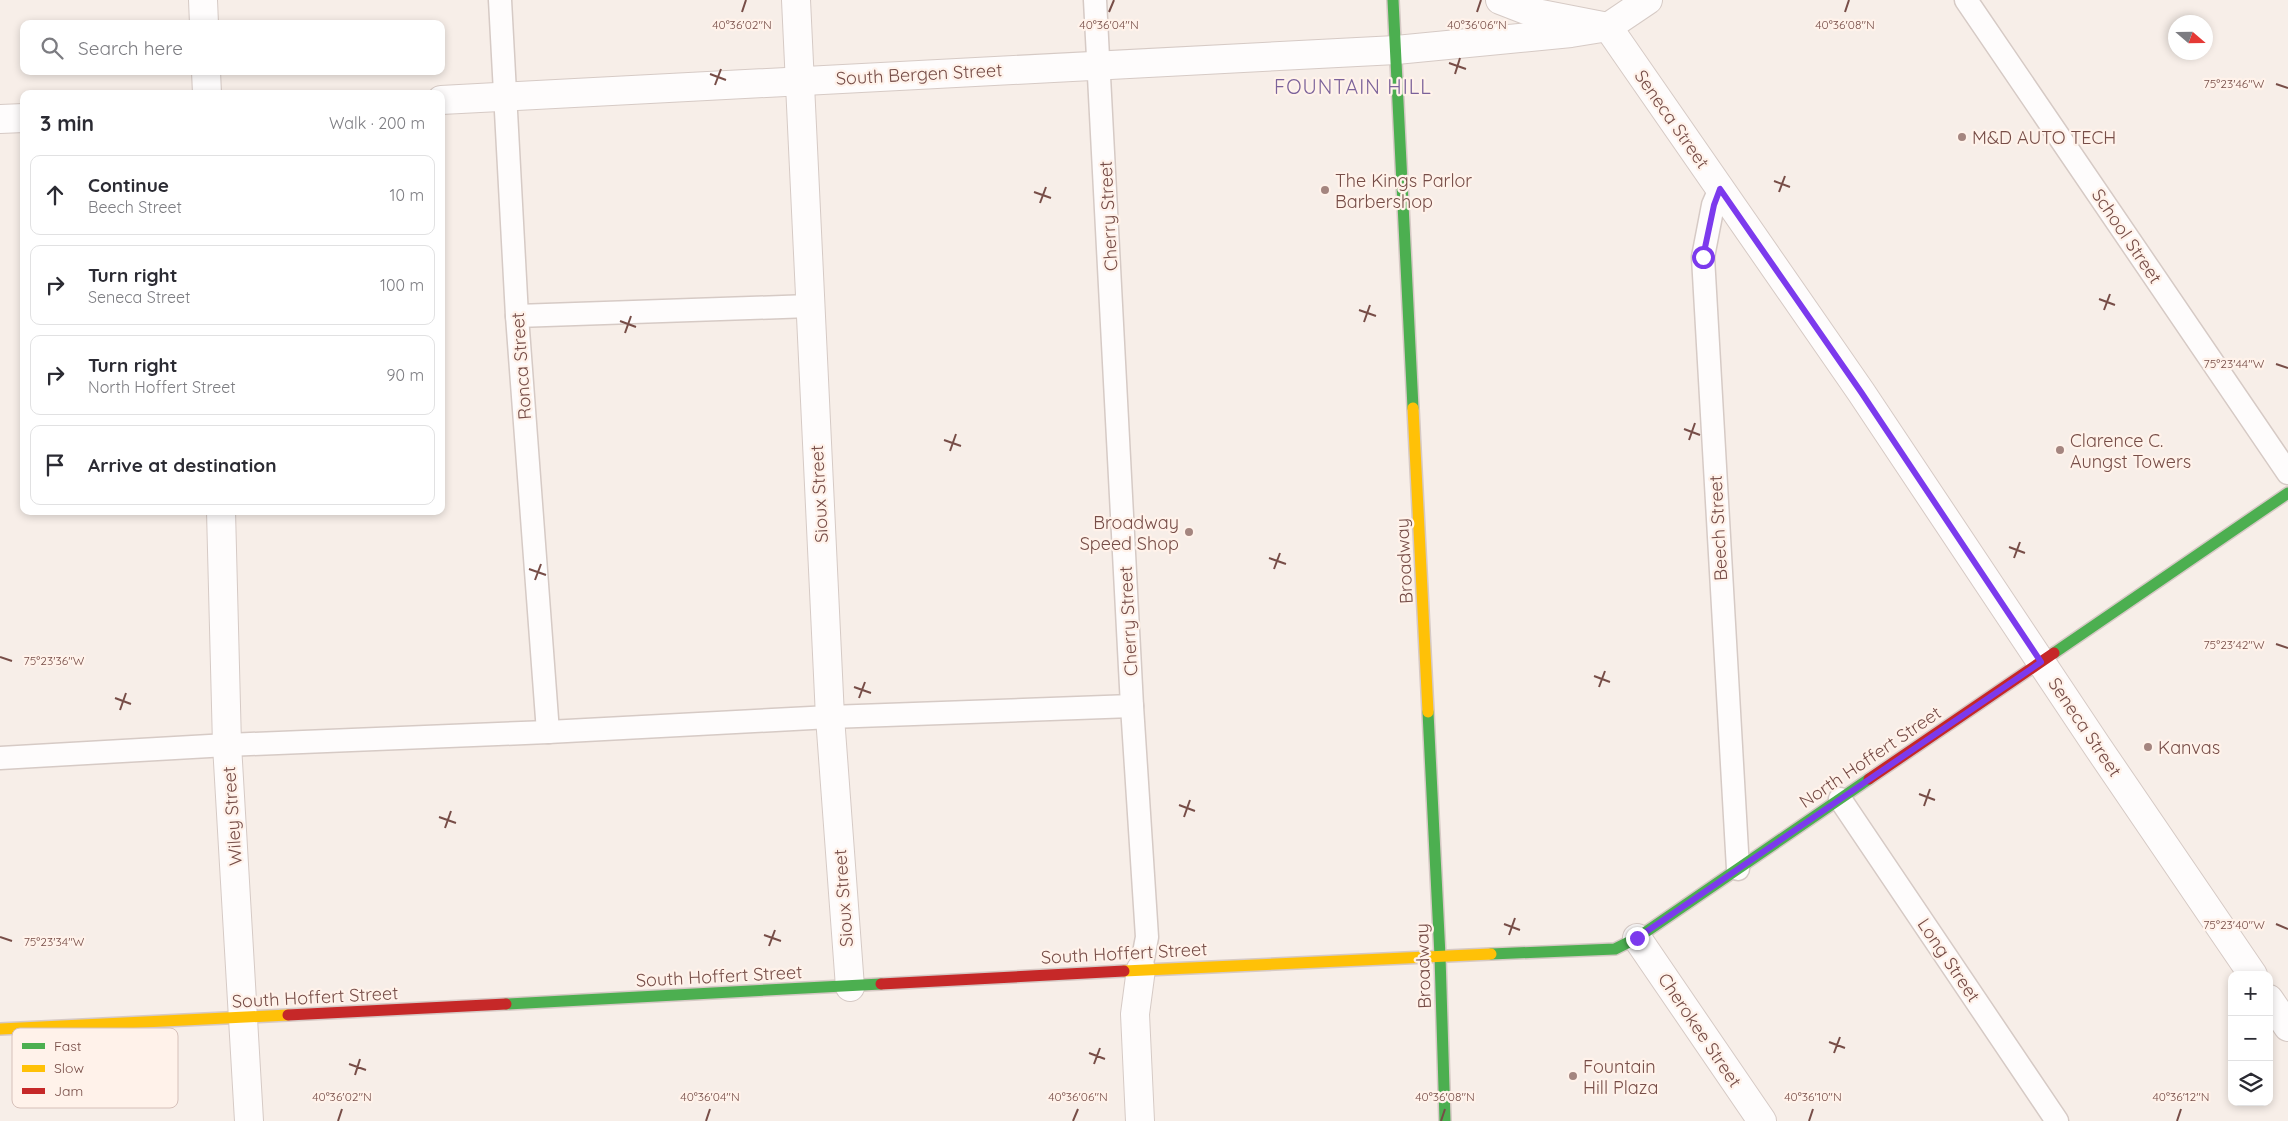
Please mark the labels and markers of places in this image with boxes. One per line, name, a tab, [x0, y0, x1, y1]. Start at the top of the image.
place label: M&D AUTO TECH	[1972, 126, 2116, 149]
marker: M&D AUTO TECH	[1956, 131, 1968, 143]
place label: The Kings Parlor Barbershop	[1335, 169, 1472, 213]
marker: The Kings Parlor Barbershop	[1319, 184, 1331, 196]
place label: Clarence C. Aungst Towers	[2070, 429, 2191, 473]
marker: Clarence C. Aungst Towers	[2054, 444, 2066, 456]
place label: Broadway Speed Shop	[1080, 511, 1179, 555]
marker: Broadway Speed Shop	[1183, 526, 1195, 538]
place label: Kanvas	[2158, 736, 2220, 759]
marker: Kanvas	[2142, 741, 2154, 753]
place label: Fountain Hill Plaza	[1583, 1055, 1658, 1099]
marker: Fountain Hill Plaza	[1567, 1070, 1579, 1082]

